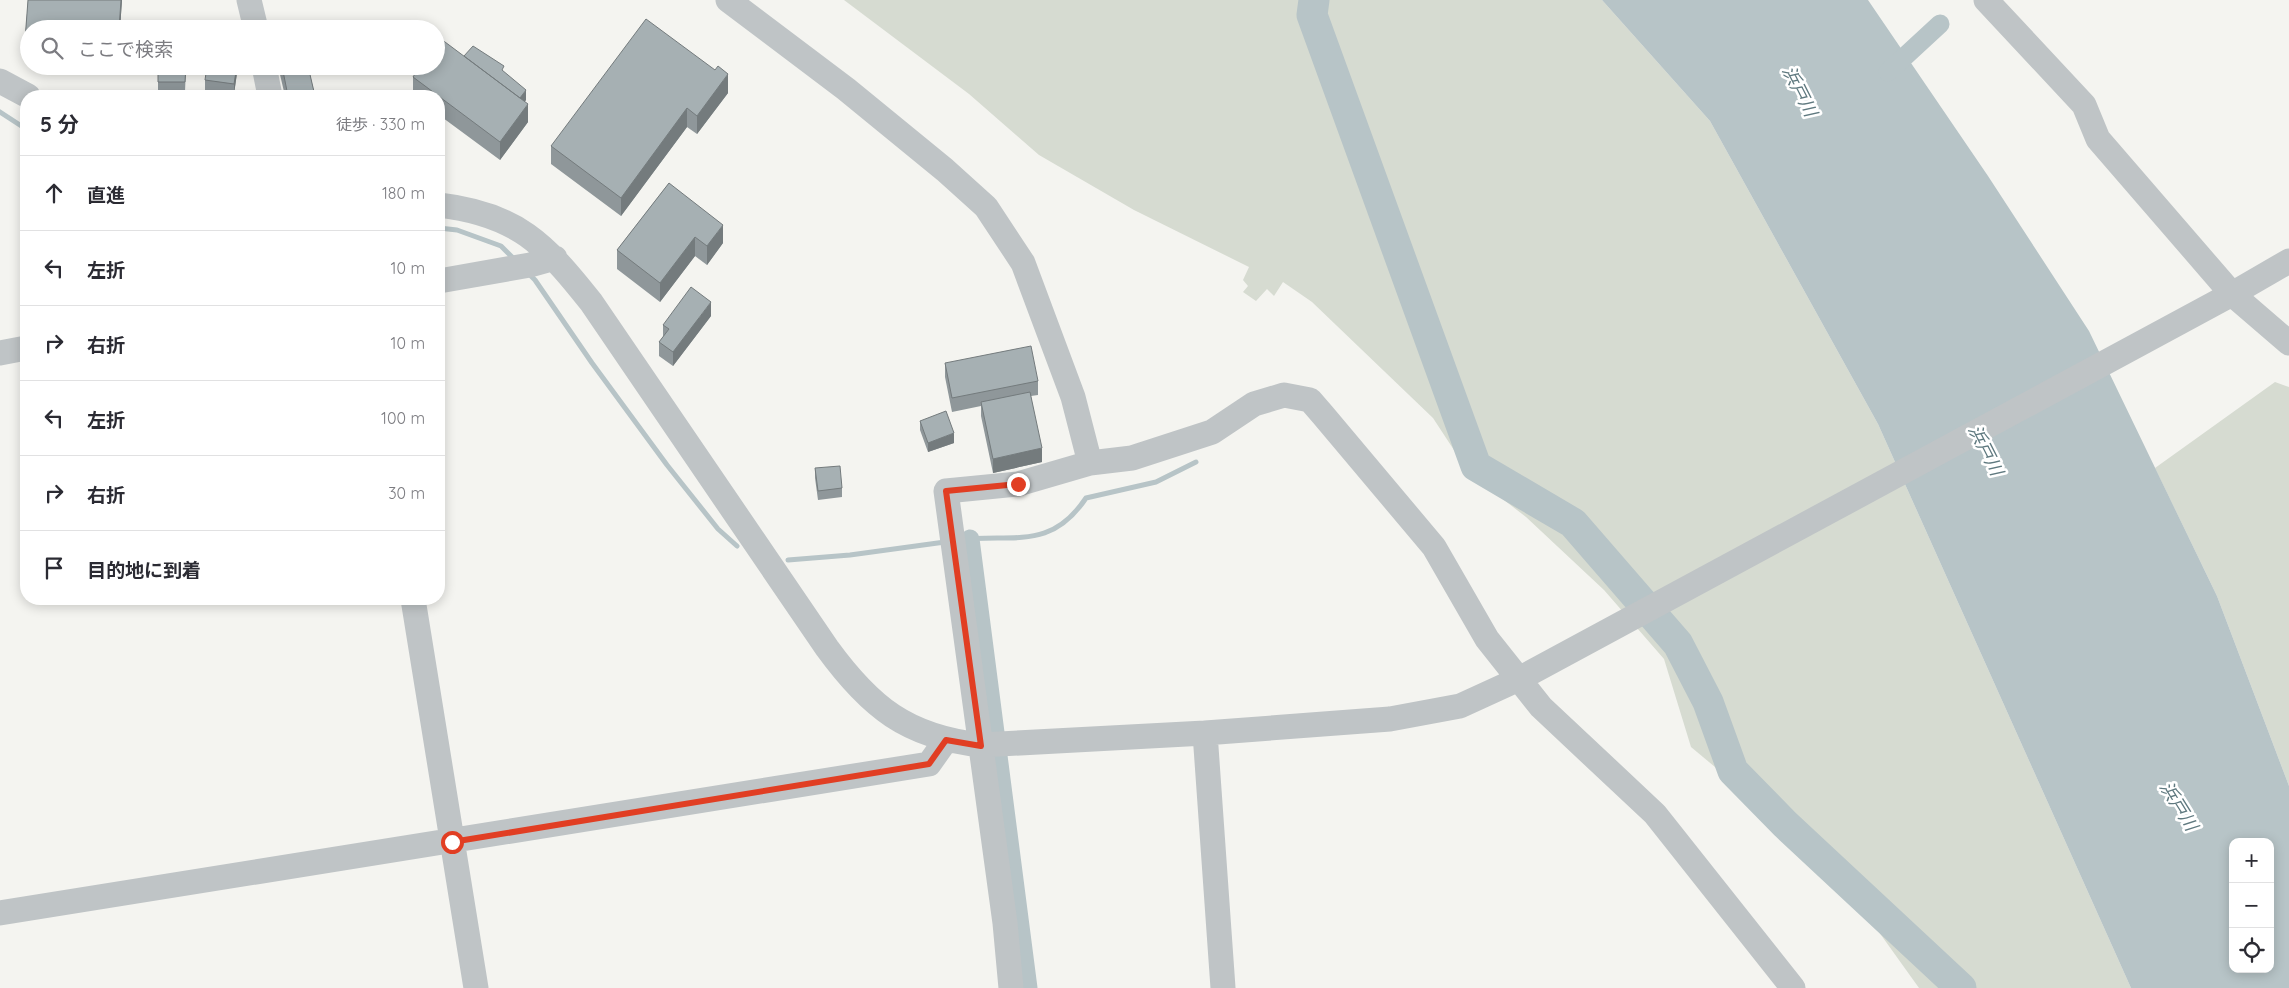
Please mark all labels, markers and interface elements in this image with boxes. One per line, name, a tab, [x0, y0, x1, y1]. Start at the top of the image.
search box	[20, 20, 445, 75]
icon: search	[38, 34, 66, 62]
text: ここで検索	[78, 37, 173, 61]
water label: 浜戸川	[1777, 62, 1823, 122]
text: 5 分	[40, 111, 79, 137]
text: 徒歩 · 330 m	[336, 114, 425, 134]
icon: ahead	[40, 179, 68, 207]
text: 直進	[87, 183, 125, 207]
text: 180 m	[382, 183, 425, 203]
icon: left	[40, 254, 68, 282]
text: 左折	[87, 258, 125, 282]
text: 10 m	[391, 258, 425, 278]
icon: right	[40, 329, 68, 357]
text: 右折	[87, 333, 125, 357]
text: 10 m	[391, 333, 425, 353]
icon: left	[40, 404, 68, 432]
text: 左折	[87, 408, 125, 432]
text: 100 m	[381, 408, 425, 428]
water label: 浜戸川	[1963, 421, 2009, 481]
route end	[1007, 473, 1030, 496]
icon: right	[40, 479, 68, 507]
text: 右折	[87, 483, 125, 507]
text: 30 m	[388, 483, 425, 503]
icon: arrive	[40, 554, 68, 582]
text: 目的地に到着	[87, 558, 201, 582]
water label: 浜戸川	[2155, 777, 2204, 837]
route start	[441, 831, 464, 854]
map controls	[2229, 838, 2274, 973]
button: +	[2229, 838, 2274, 883]
button: −	[2229, 883, 2274, 928]
button: locate	[2229, 928, 2274, 973]

